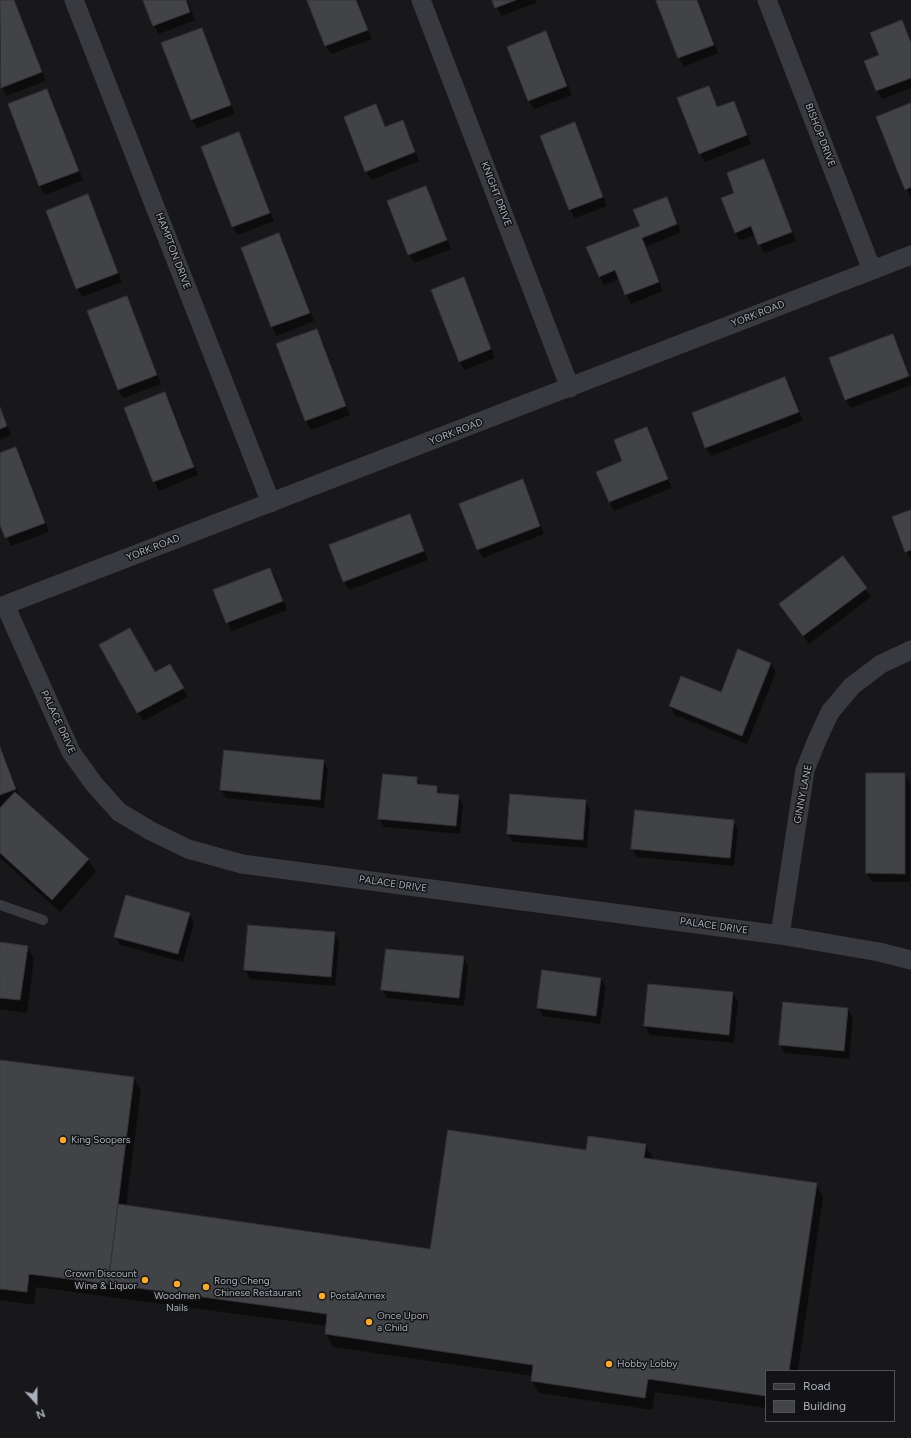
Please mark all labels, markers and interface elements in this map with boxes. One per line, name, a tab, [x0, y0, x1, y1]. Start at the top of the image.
street label: BISHOP DRIVE	[802, 101, 838, 169]
street label: KNIGHT DRIVE	[478, 160, 514, 228]
street label: HAMPTON DRIVE	[153, 211, 193, 291]
street label: YORK ROAD	[730, 298, 786, 330]
street label: YORK ROAD	[428, 416, 484, 448]
street label: YORK ROAD	[125, 532, 181, 564]
street label: PALACE DRIVE	[38, 688, 78, 756]
street label: GINNY LANE	[791, 764, 815, 824]
street label: PALACE DRIVE	[358, 873, 428, 895]
street label: PALACE DRIVE	[679, 915, 749, 937]
place label: King Soopers	[71, 1134, 130, 1146]
marker: King Soopers	[58, 1135, 68, 1145]
place label: Crown Discount Wine & Liquor	[65, 1268, 137, 1292]
marker: Crown Discount Wine & Liquor	[140, 1275, 150, 1285]
place label: Rong Cheng Chinese Restaurant	[214, 1275, 301, 1298]
marker: Woodmen Nails	[172, 1279, 182, 1289]
marker: Rong Cheng Chinese Restaurant	[201, 1282, 211, 1292]
place label: Woodmen Nails	[154, 1290, 200, 1314]
place label: PostalAnnex	[330, 1290, 385, 1302]
marker: PostalAnnex	[317, 1291, 327, 1301]
place label: Once Upon a Child	[377, 1310, 428, 1334]
marker: Once Upon a Child	[364, 1317, 374, 1327]
place label: Hobby Lobby	[617, 1358, 677, 1370]
marker: Hobby Lobby	[604, 1359, 614, 1369]
legend	[765, 1370, 895, 1422]
text: Road	[803, 1379, 831, 1393]
north arrow	[16, 1382, 56, 1422]
text: Building	[803, 1399, 846, 1413]
text: N	[34, 1406, 47, 1421]

